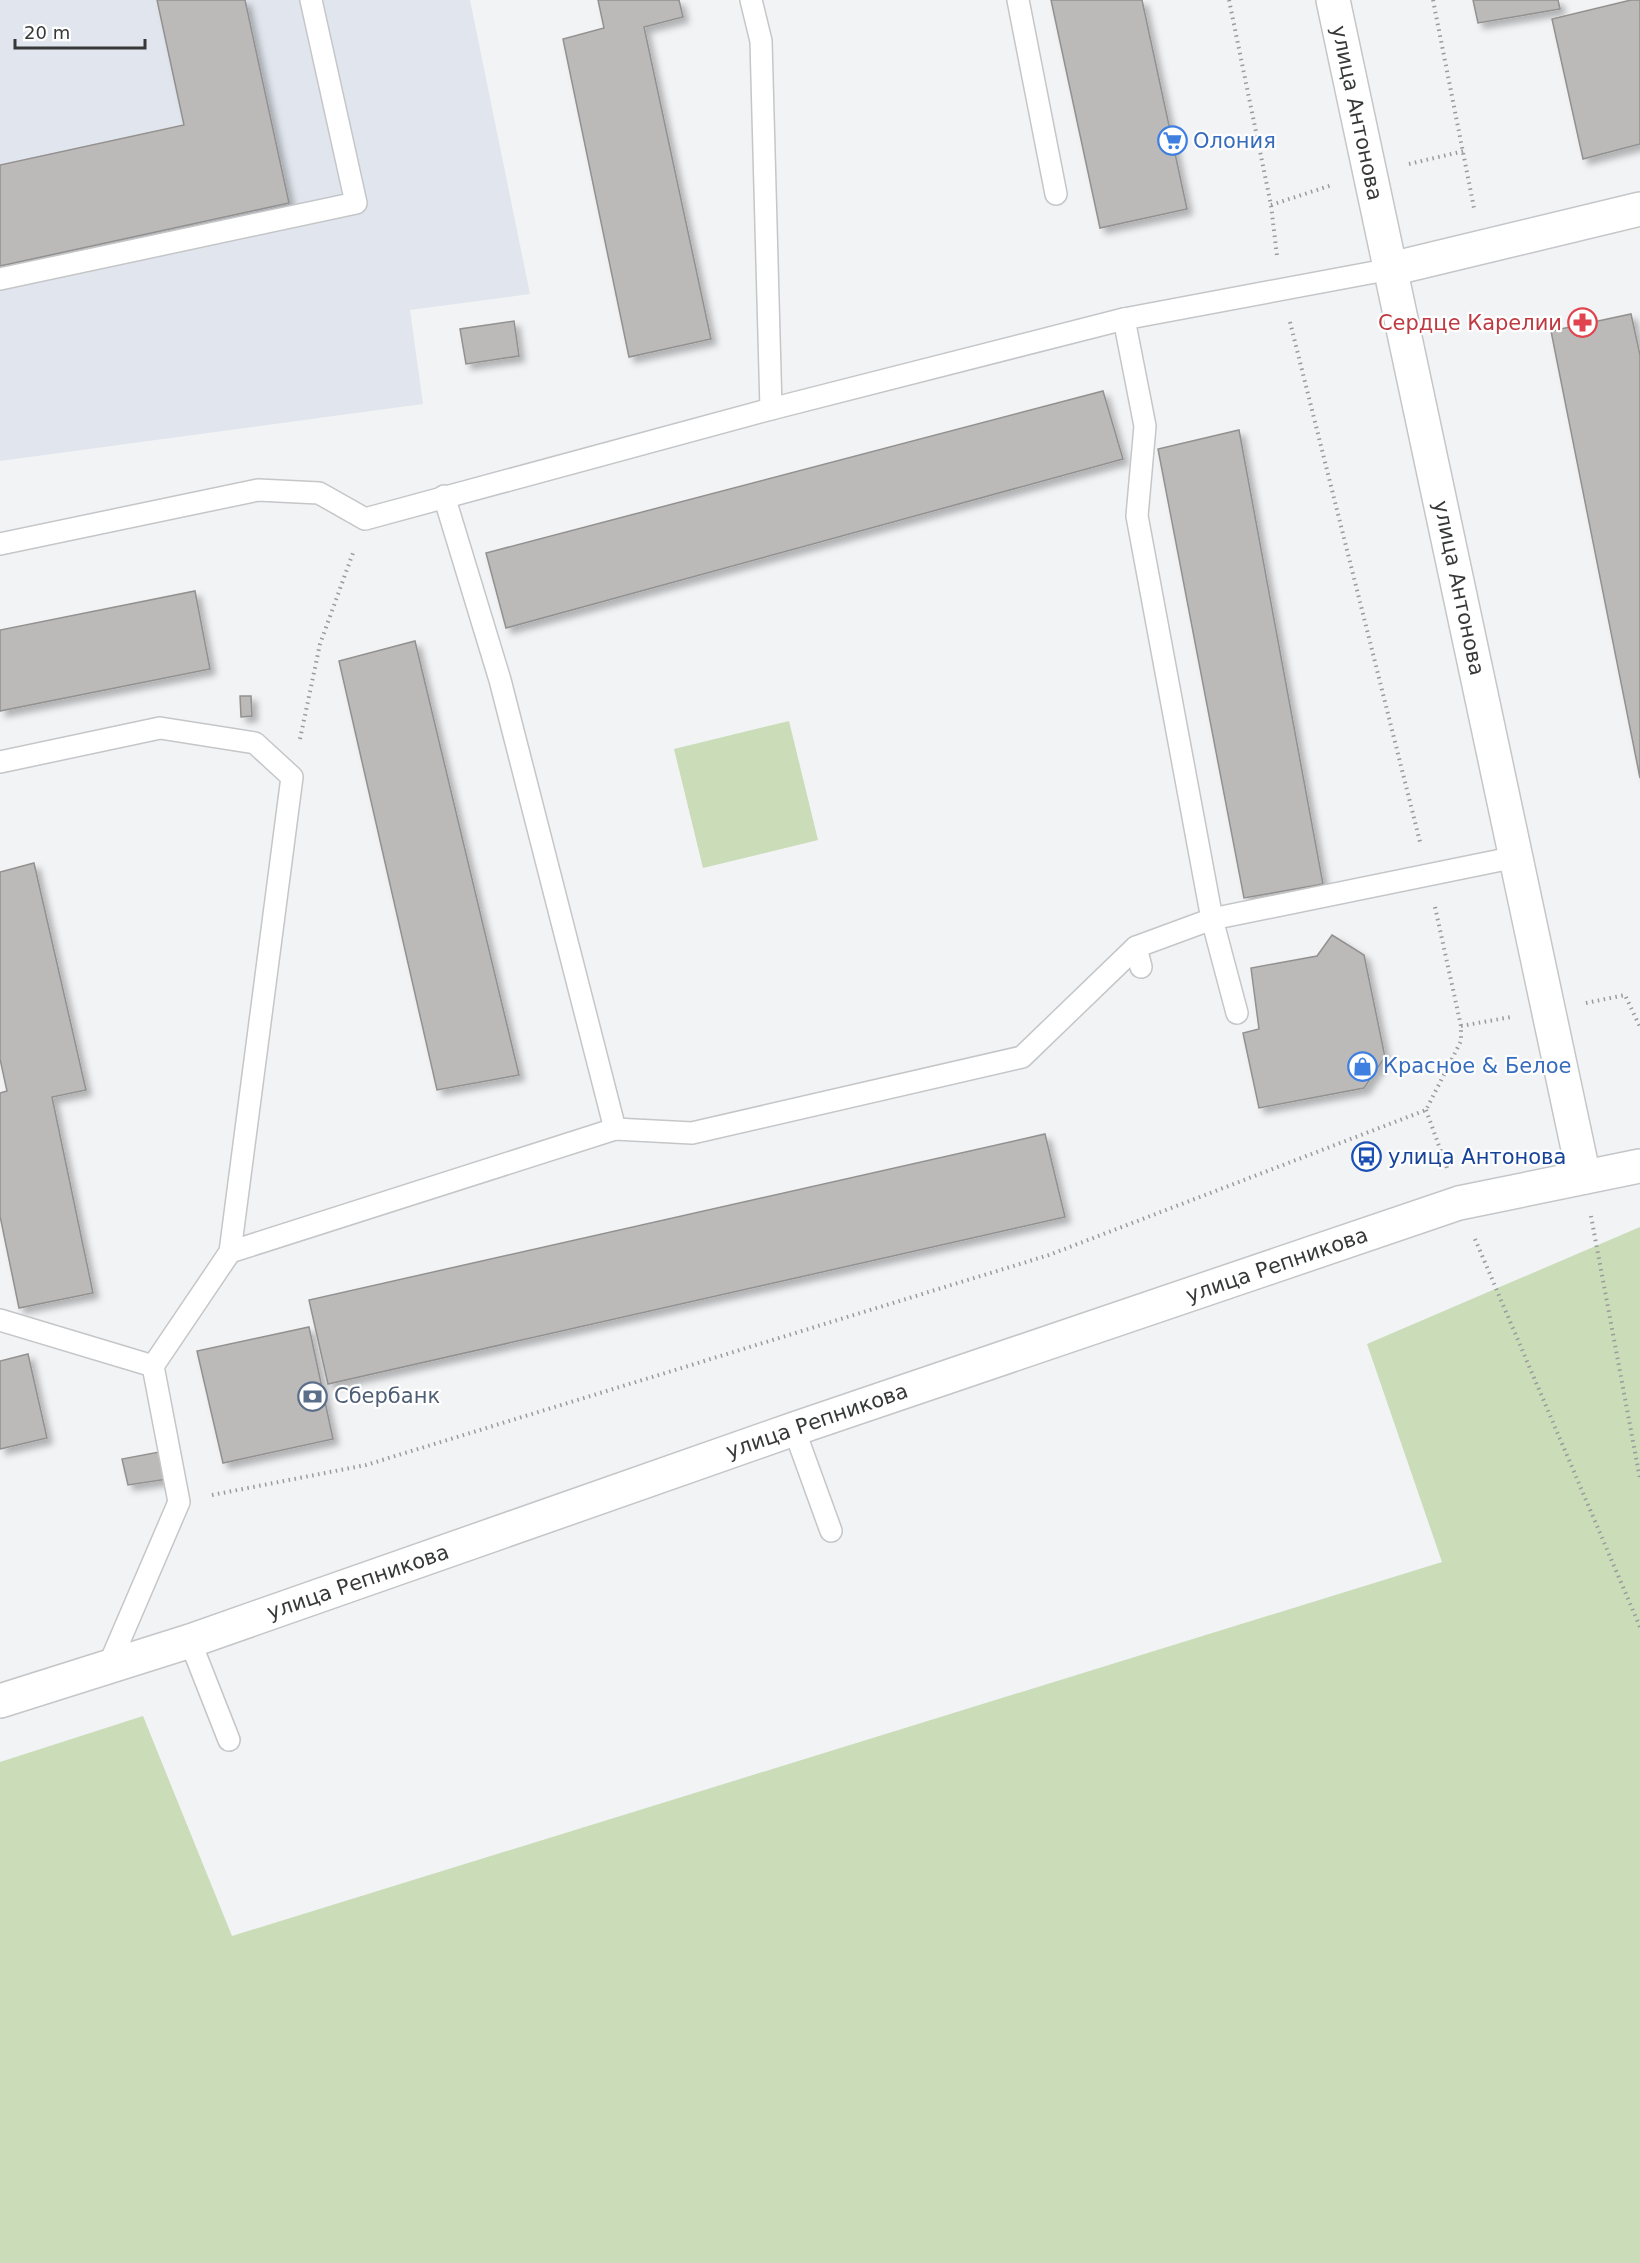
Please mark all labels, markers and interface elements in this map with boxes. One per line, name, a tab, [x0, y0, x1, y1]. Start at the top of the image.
scale bar	[15, 12, 146, 50]
text: 20 m	[24, 22, 70, 43]
street label: улица Антонова	[1327, 23, 1387, 203]
supermarket icon: Олония	[1156, 125, 1188, 157]
place label: Олония	[1193, 129, 1276, 153]
pharmacy icon: Сердце Карелии	[1567, 307, 1599, 339]
place label: Сердце Карелии	[1378, 311, 1562, 335]
street label: улица Антонова	[1429, 498, 1489, 678]
shop icon: Красное & Белое	[1346, 1050, 1378, 1082]
place label: Красное & Белое	[1383, 1054, 1571, 1078]
bus stop icon: улица Антонова	[1351, 1141, 1383, 1173]
place label: улица Антонова	[1388, 1145, 1566, 1169]
street label: улица Репникова	[1183, 1223, 1371, 1307]
street label: улица Репникова	[723, 1379, 911, 1463]
bank icon: Сбербанк	[297, 1380, 329, 1412]
place label: Сбербанк	[334, 1384, 440, 1408]
street label: улица Репникова	[264, 1540, 452, 1624]

